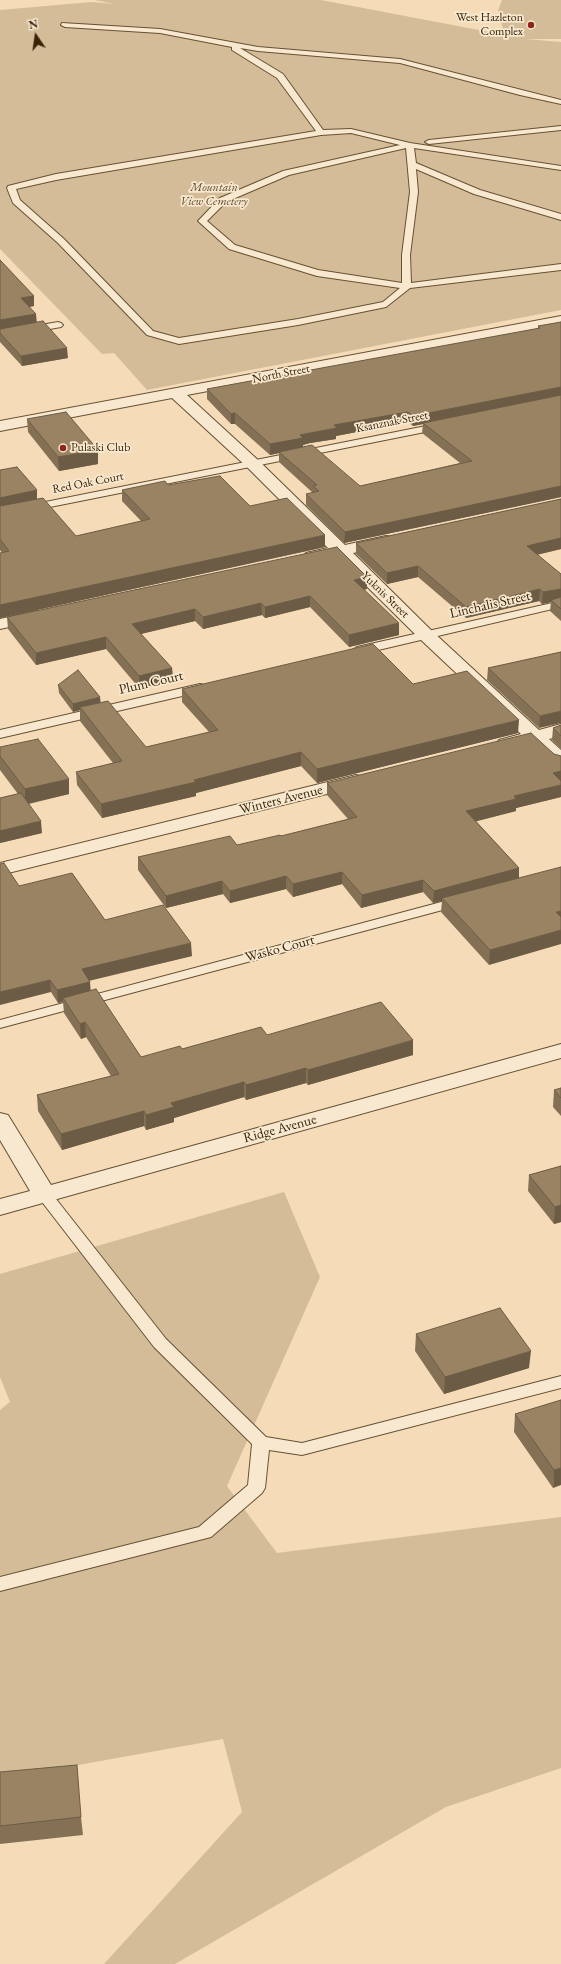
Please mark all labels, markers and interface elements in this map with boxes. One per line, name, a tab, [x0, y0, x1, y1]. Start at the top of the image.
place label: West Hazleton Complex	[456, 11, 523, 39]
north arrow	[16, 16, 56, 56]
text: N	[27, 16, 39, 32]
marker: West Hazleton Complex	[526, 20, 536, 30]
park label: Mountain View Cemetery	[180, 181, 248, 209]
street label: North Street	[251, 361, 311, 387]
street label: Ksanznak Street	[355, 408, 429, 436]
place label: Pulaski Club	[71, 441, 130, 455]
marker: Pulaski Club	[58, 443, 68, 453]
street label: Red Oak Court	[51, 469, 125, 497]
street label: Yuknis Street	[358, 569, 412, 621]
street label: Linchalis Street	[448, 588, 532, 622]
street label: Plum Court	[117, 667, 185, 699]
street label: Winters Avenue	[238, 782, 324, 818]
street label: Wasko Court	[243, 932, 317, 966]
street label: Ridge Avenue	[242, 1111, 318, 1147]

